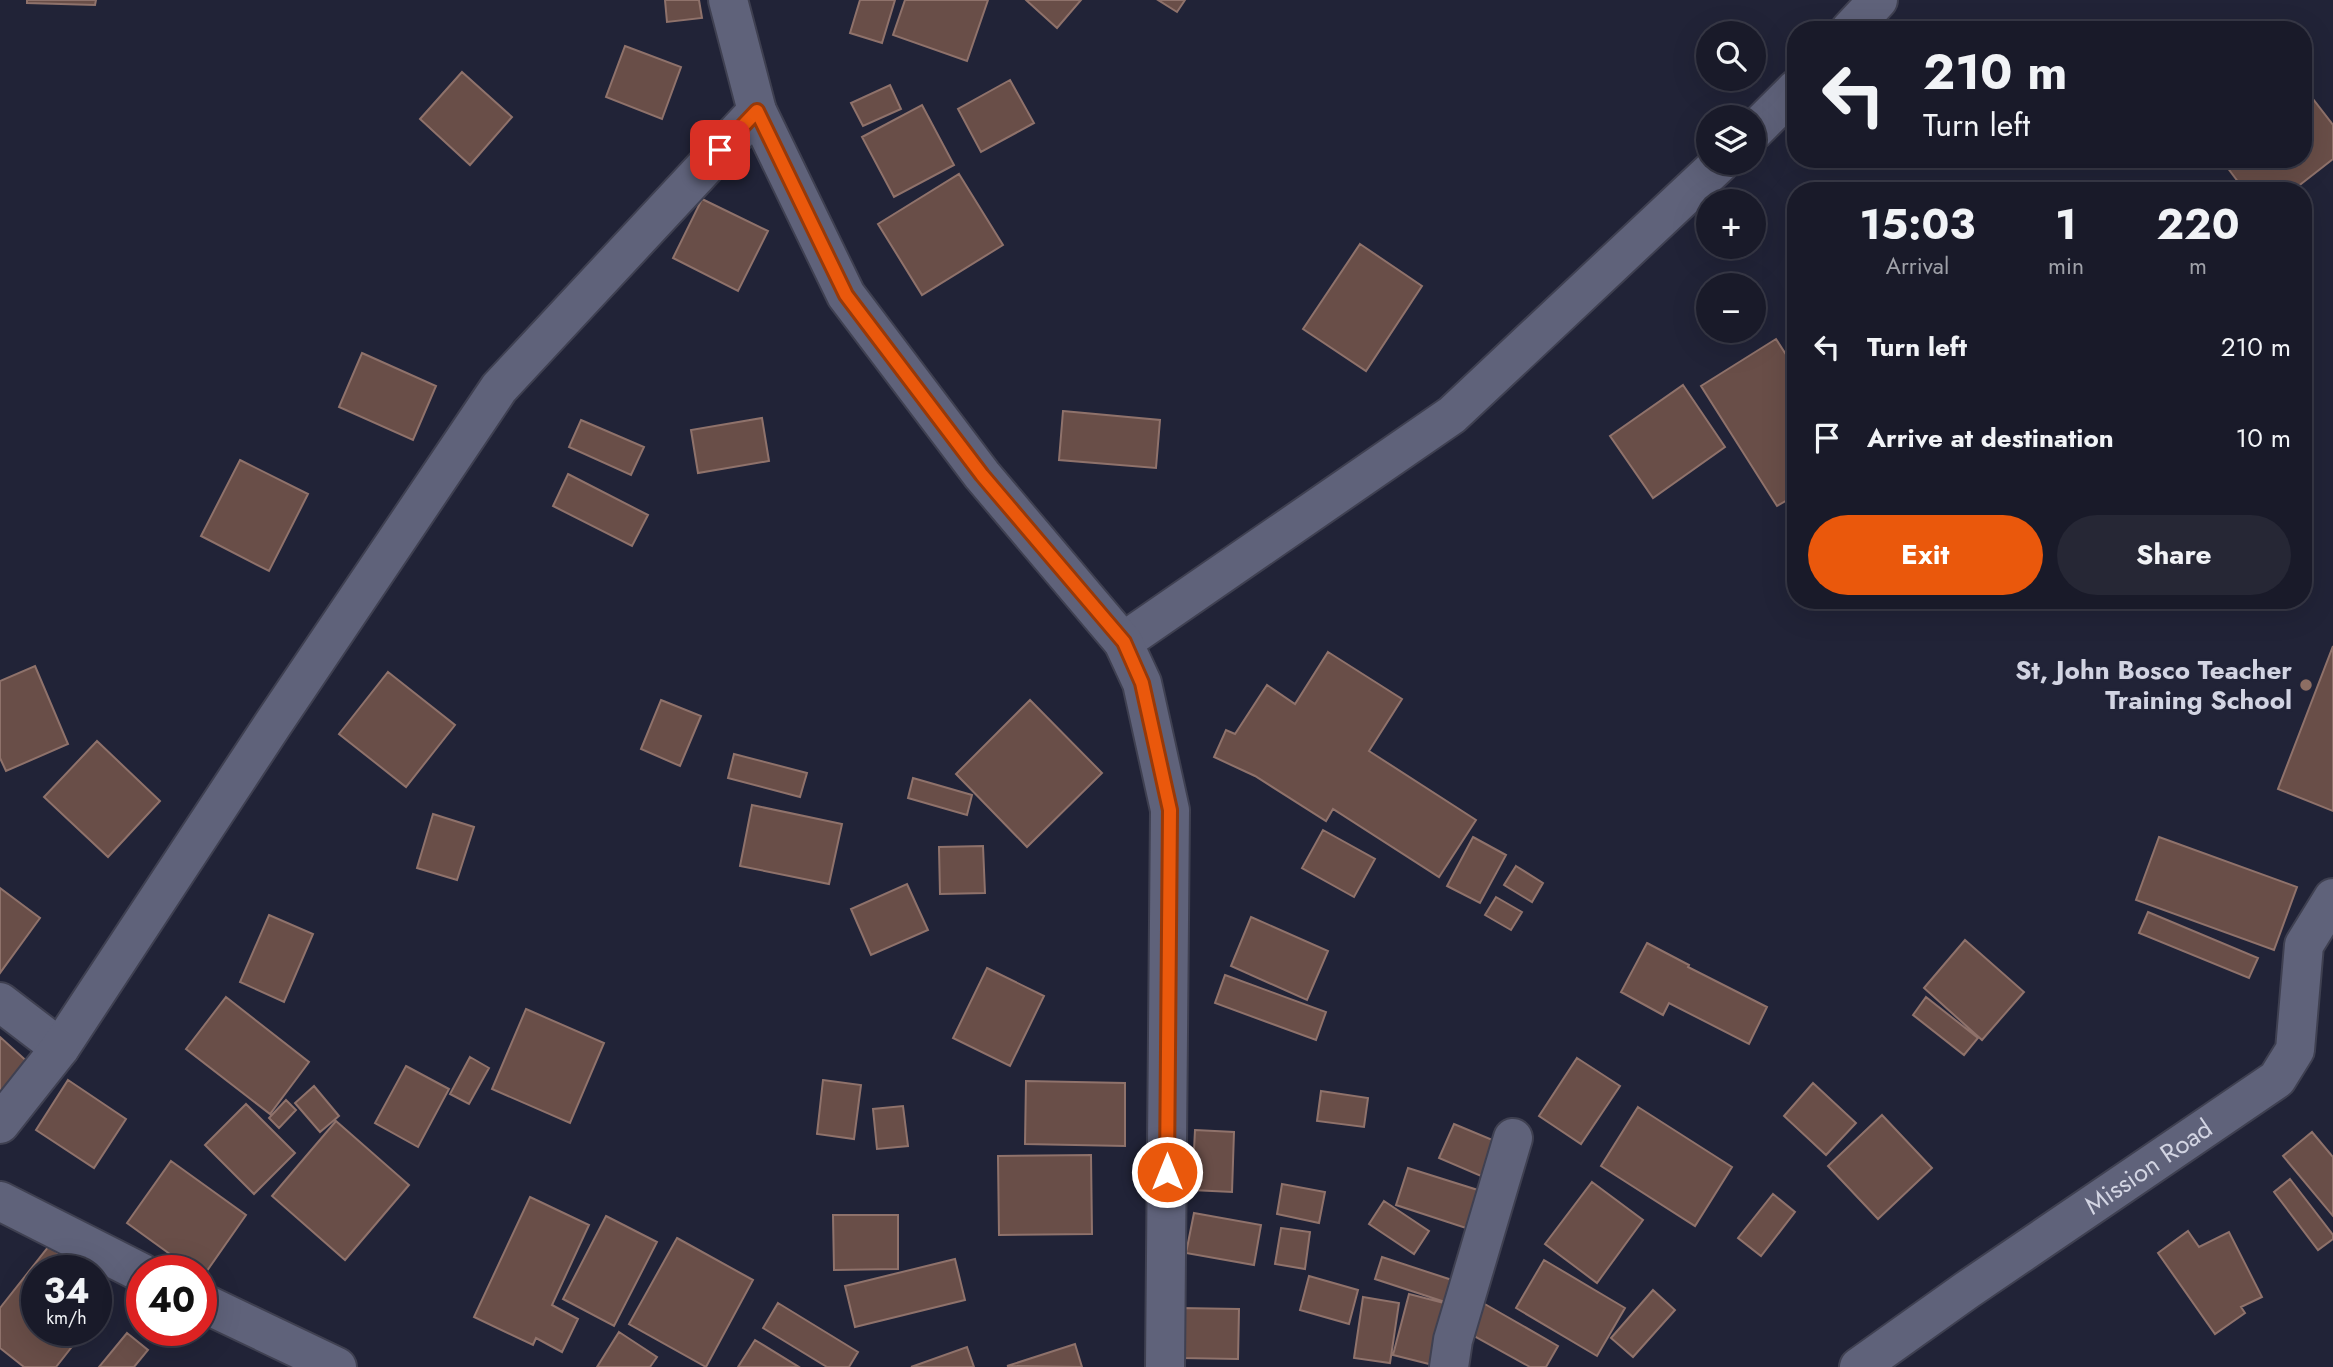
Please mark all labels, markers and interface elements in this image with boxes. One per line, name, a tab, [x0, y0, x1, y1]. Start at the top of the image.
map controls	[1696, 21, 1766, 343]
button: search	[1696, 21, 1766, 91]
text: 210 m	[1923, 37, 2067, 107]
icon: left	[1808, 49, 1899, 140]
text: Turn left	[1923, 102, 2030, 148]
button: layers	[1696, 105, 1766, 175]
pin	[690, 120, 750, 180]
icon: arrive	[701, 131, 739, 169]
button: +	[1696, 189, 1766, 259]
text: 15:03	[1860, 194, 1975, 255]
text: 1	[2055, 194, 2077, 255]
text: 220	[2157, 194, 2239, 255]
text: Arrival	[1886, 249, 1949, 283]
text: min	[2048, 249, 2084, 283]
text: m	[2189, 249, 2207, 283]
button: −	[1696, 273, 1766, 343]
icon: left	[1808, 328, 1846, 366]
text: Turn left	[1867, 328, 1967, 366]
text: 210 m	[2221, 328, 2291, 366]
icon: arrive	[1808, 419, 1846, 457]
text: Arrive at destination	[1867, 419, 2114, 457]
text: 10 m	[2236, 419, 2291, 457]
button: Exit	[1808, 515, 2043, 595]
button: Share	[2057, 515, 2291, 595]
place label: St, John Bosco Teacher Training School	[2015, 651, 2292, 719]
marker: St, John Bosco Teacher Training School	[2298, 677, 2314, 693]
street label: Mission Road	[2077, 1109, 2220, 1224]
position arrow	[1130, 1135, 1204, 1209]
speed limit sign: 40	[126, 1255, 217, 1346]
text: 34	[43, 1266, 90, 1316]
text: km/h	[46, 1305, 87, 1331]

